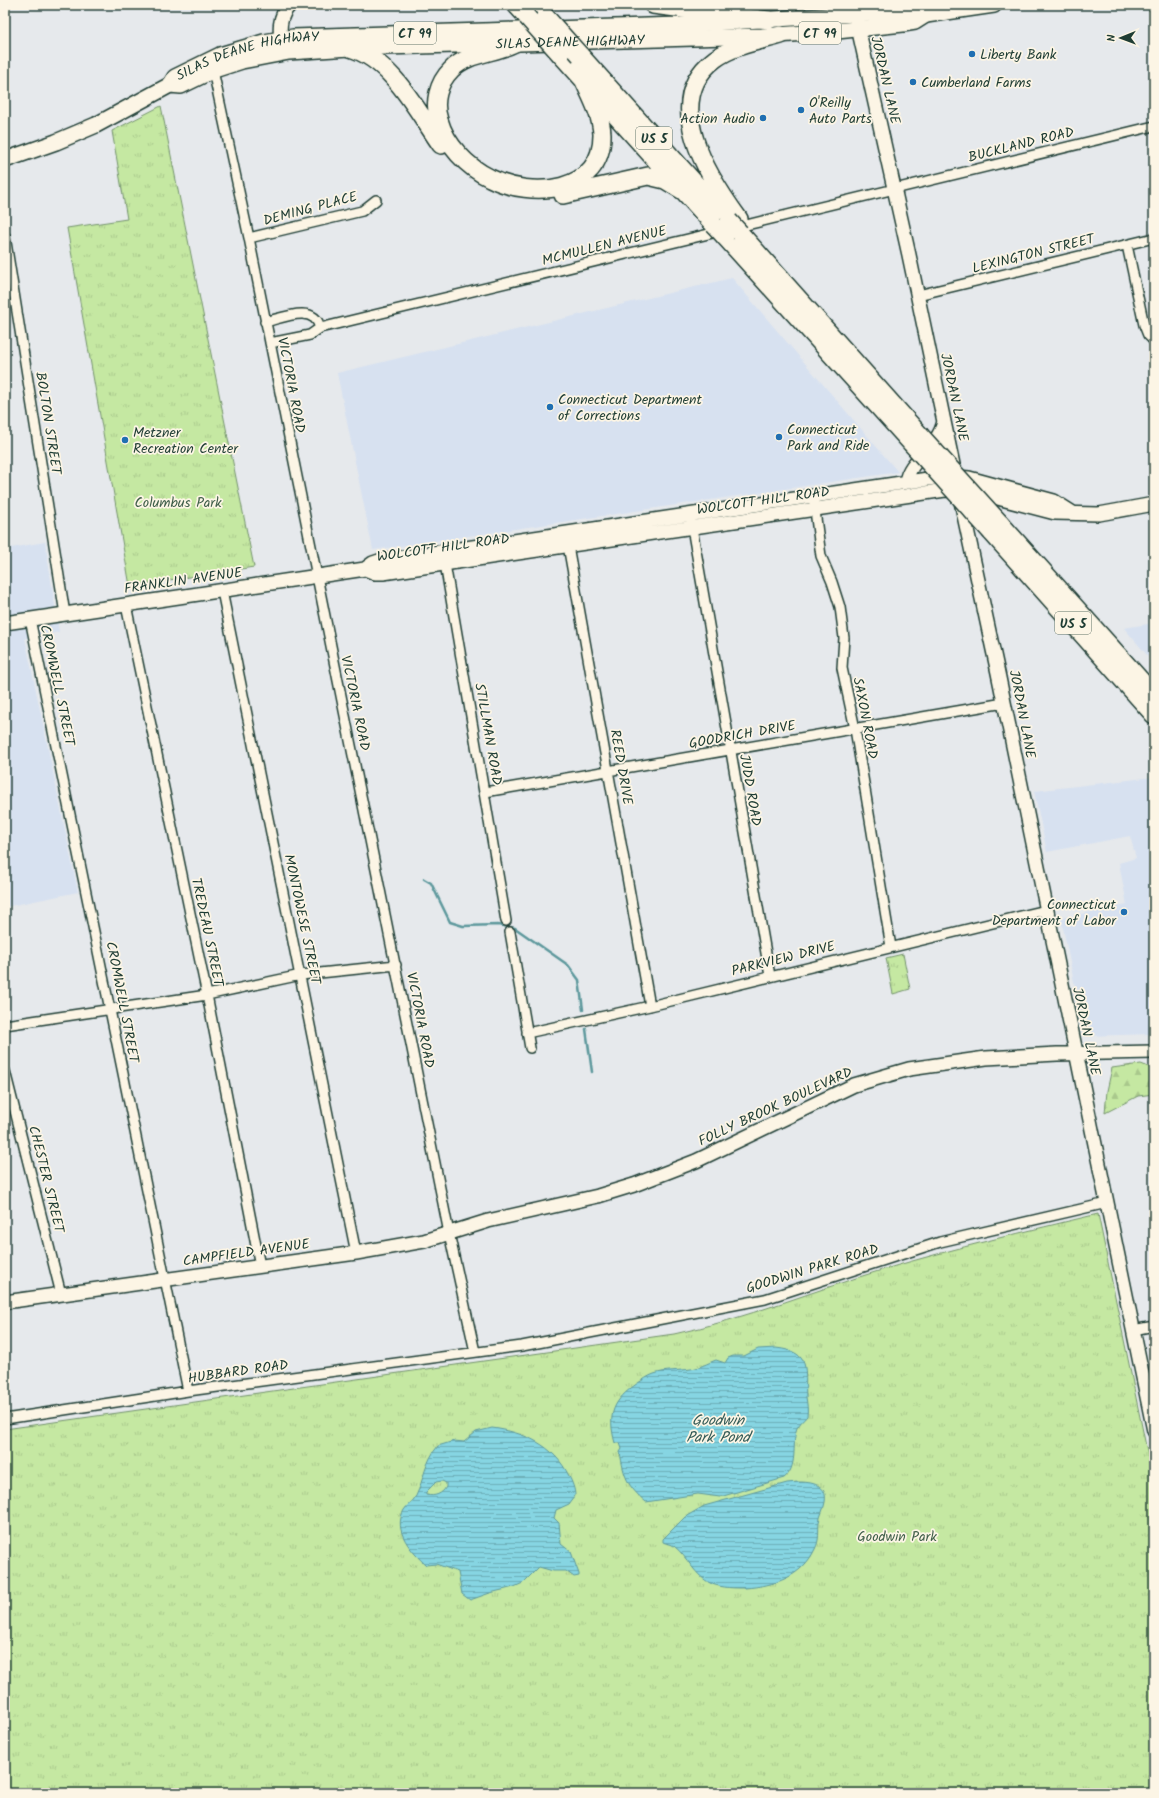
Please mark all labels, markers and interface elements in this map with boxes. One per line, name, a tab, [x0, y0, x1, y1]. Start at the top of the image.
north arrow	[1101, 18, 1141, 58]
road number: CT 99	[394, 22, 436, 44]
road number: CT 99	[799, 22, 841, 44]
street label: SILAS DEANE HIGHWAY	[172, 26, 320, 87]
street label: SILAS DEANE HIGHWAY	[495, 29, 646, 56]
street label: JORDAN LANE	[864, 34, 906, 127]
text: N	[1103, 34, 1121, 42]
place label: Liberty Bank	[980, 44, 1057, 66]
marker: Liberty Bank	[967, 49, 977, 59]
place label: Cumberland Farms	[921, 72, 1031, 94]
marker: Cumberland Farms	[908, 77, 918, 87]
place label: O'Reilly Auto Parts	[809, 92, 872, 130]
marker: O'Reilly Auto Parts	[796, 105, 806, 115]
place label: Action Audio	[680, 108, 755, 130]
marker: Action Audio	[758, 113, 768, 123]
street label: BUCKLAND ROAD	[966, 121, 1077, 169]
road number: US 5	[636, 127, 672, 149]
street label: DEMING PLACE	[261, 186, 361, 232]
street label: MCMULLEN AVENUE	[540, 220, 670, 272]
street label: LEXINGTON STREET	[970, 228, 1098, 280]
street label: VICTORIA ROAD	[271, 335, 311, 435]
street label: JORDAN LANE	[934, 351, 974, 444]
street label: BOLTON STREET	[29, 370, 67, 477]
place label: Connecticut Department of Corrections	[558, 389, 702, 427]
marker: Connecticut Department of Corrections	[545, 402, 555, 412]
place label: Connecticut Park and Ride	[787, 419, 870, 457]
place label: Metzner Recreation Center	[133, 422, 239, 460]
marker: Connecticut Park and Ride	[774, 432, 784, 442]
marker: Metzner Recreation Center	[120, 435, 130, 445]
street label: WOLCOTT HILL ROAD	[695, 481, 831, 521]
park label: Columbus Park	[134, 492, 222, 514]
street label: WOLCOTT HILL ROAD	[375, 528, 511, 568]
street label: FRANKLIN AVENUE	[123, 562, 244, 600]
road number: US 5	[1055, 612, 1091, 634]
street label: CROMWELL STREET	[33, 623, 81, 749]
street label: VICTORIA ROAD	[334, 653, 376, 753]
street label: JORDAN LANE	[1003, 668, 1042, 761]
street label: SAXON ROAD	[846, 676, 884, 761]
street label: STILLMAN ROAD	[468, 681, 508, 787]
street label: GOODRICH DRIVE	[687, 715, 798, 755]
street label: REED DRIVE	[604, 728, 639, 807]
street label: JUDD ROAD	[733, 752, 767, 828]
street label: MONTOWESE STREET	[277, 852, 327, 988]
street label: TREDEAU STREET	[185, 876, 230, 990]
place label: Connecticut Department of Labor	[992, 894, 1117, 932]
marker: Connecticut Department of Labor	[1119, 907, 1129, 917]
street label: PARKVIEW DRIVE	[729, 935, 838, 983]
street label: CROMWELL STREET	[99, 940, 145, 1066]
street label: VICTORIA ROAD	[400, 970, 440, 1070]
street label: JORDAN LANE	[1066, 985, 1106, 1078]
street label: FOLLY BROOK BOULEVARD	[695, 1061, 856, 1152]
street label: CHESTER STREET	[22, 1123, 70, 1237]
street label: CAMPFIELD AVENUE	[181, 1233, 312, 1273]
street label: GOODWIN PARK ROAD	[743, 1238, 881, 1300]
street label: HUBBARD ROAD	[186, 1354, 290, 1390]
water label: Goodwin Park Pond	[686, 1409, 753, 1450]
park label: Goodwin Park	[857, 1526, 937, 1548]

